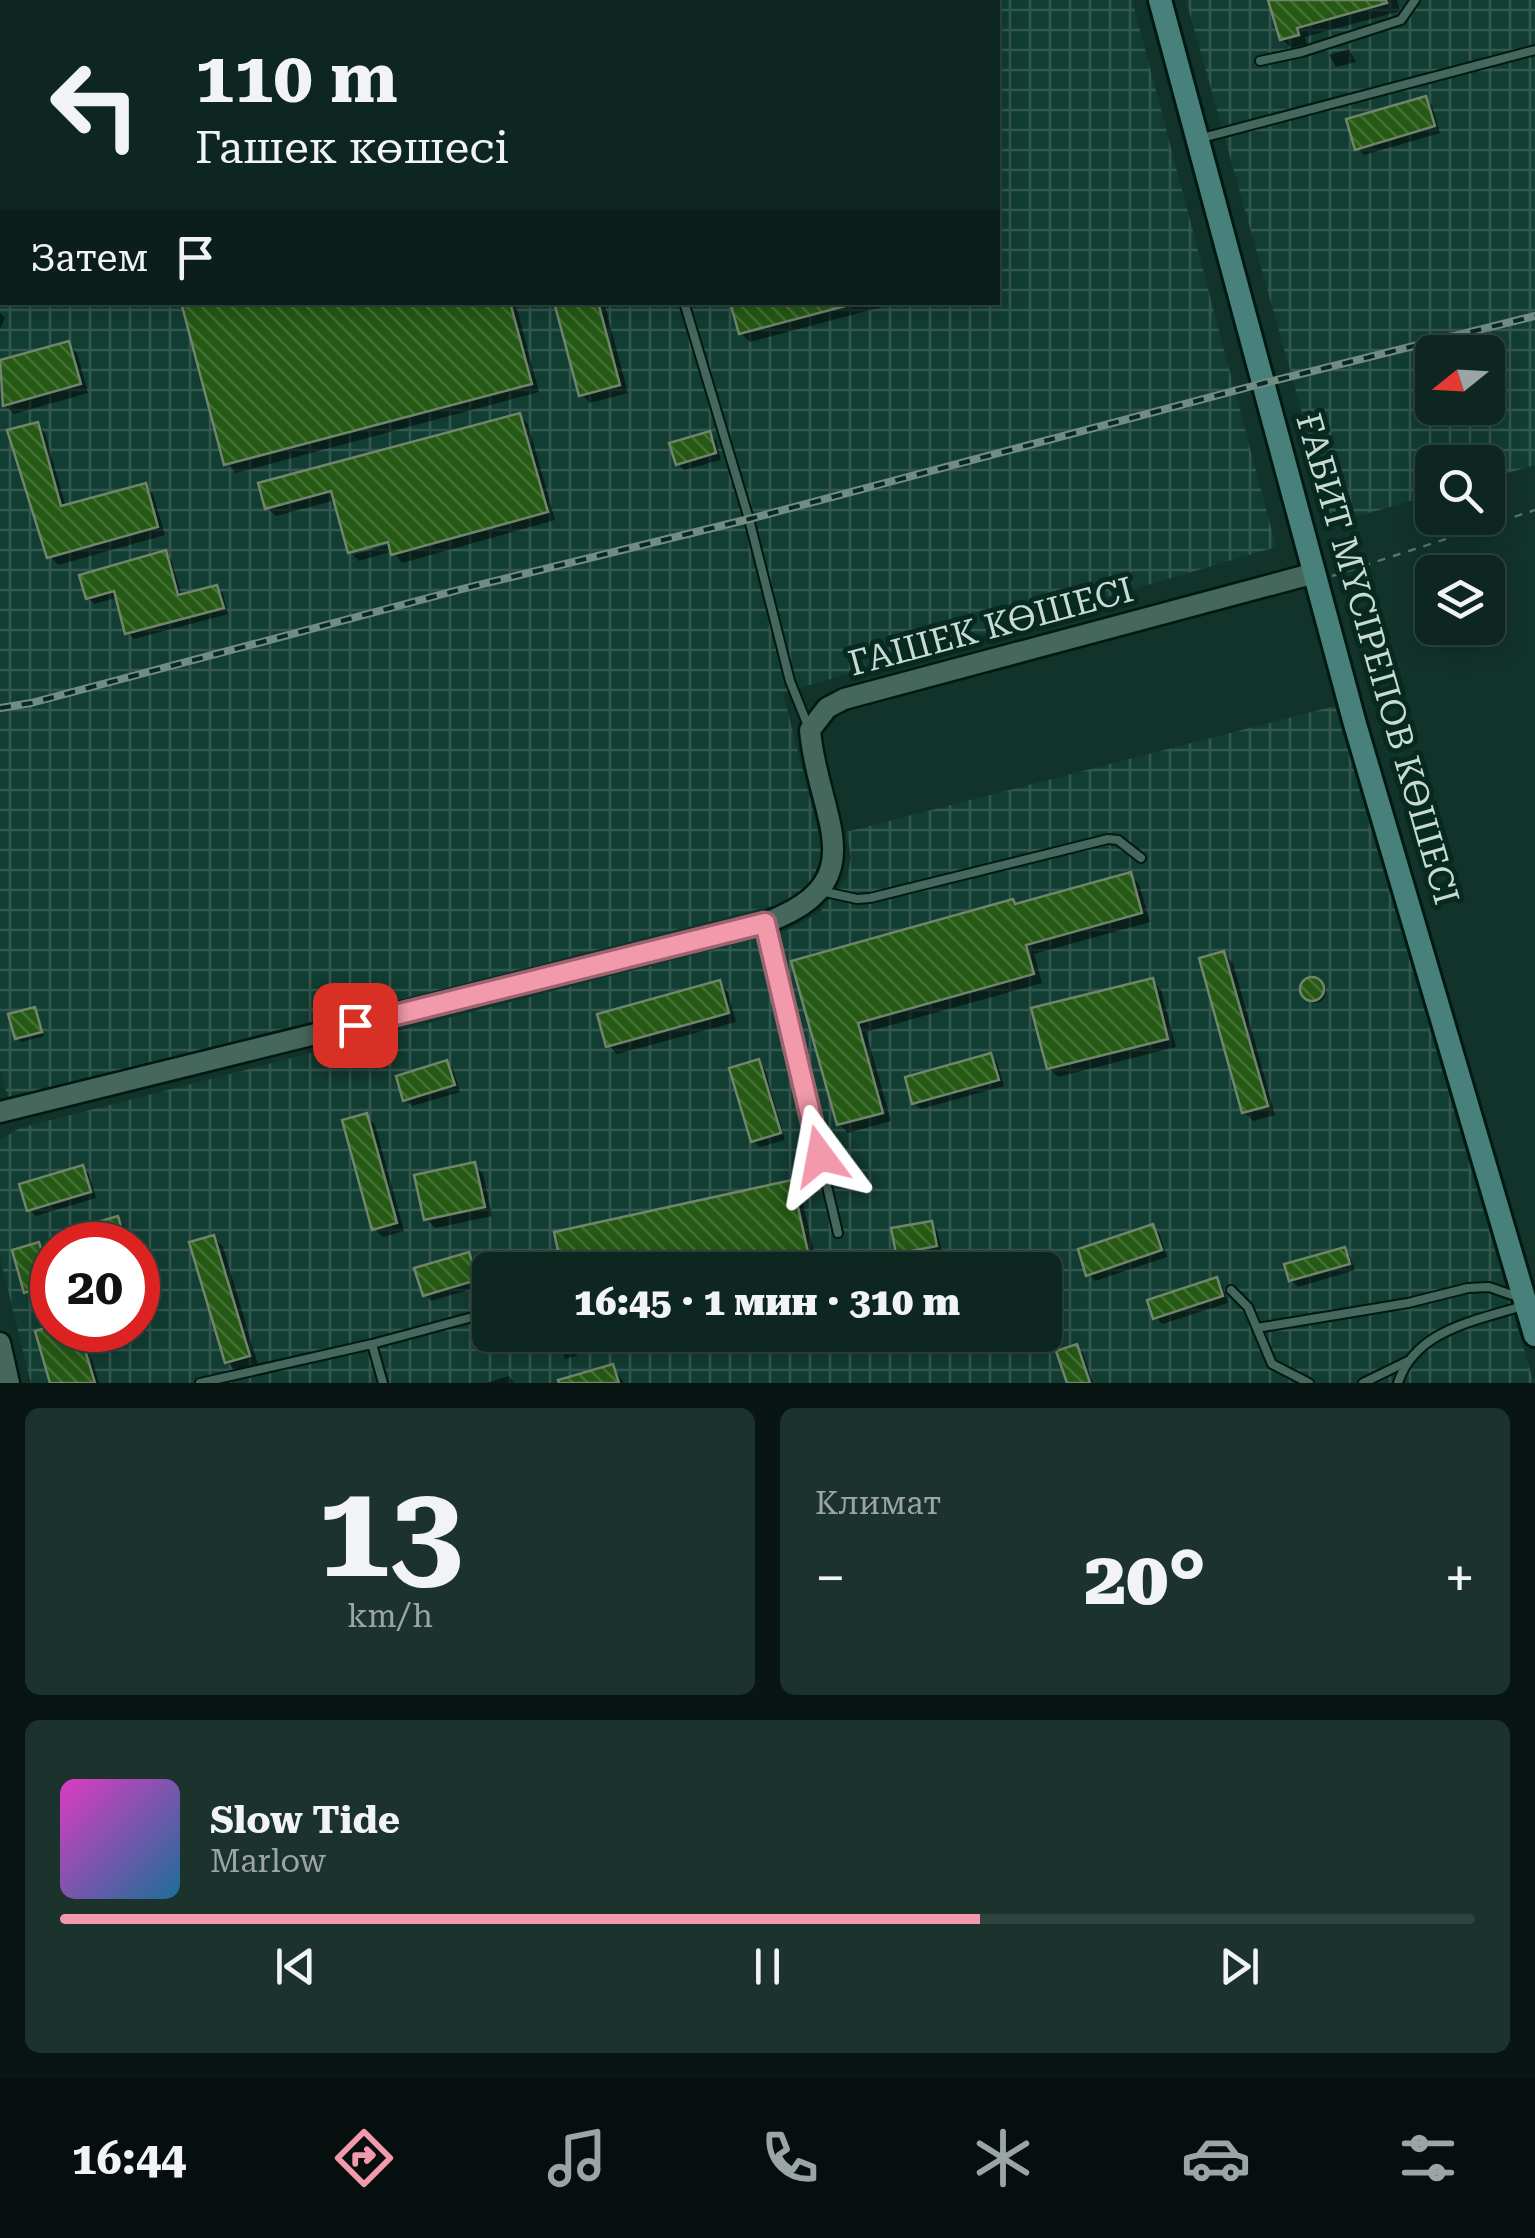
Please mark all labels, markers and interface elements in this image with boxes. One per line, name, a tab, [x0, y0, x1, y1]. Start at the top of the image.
text: 110 m	[195, 37, 398, 119]
icon: left	[30, 40, 160, 170]
text: Гашек көшесі	[195, 121, 509, 174]
icon: arrive	[168, 230, 223, 285]
text: Затем	[30, 236, 148, 280]
north arrow	[1415, 335, 1505, 425]
map controls	[1415, 335, 1505, 645]
street label: ҒАБИТ МҮСІРЕПОВ КӨШЕСІ	[1287, 409, 1467, 909]
button: search	[1415, 445, 1505, 535]
button: layers	[1415, 555, 1505, 645]
street label: ГАШЕК КӨШЕСІ	[844, 569, 1138, 685]
pin	[313, 983, 398, 1068]
icon: arrive	[328, 998, 383, 1053]
position arrow	[768, 1104, 872, 1208]
speed limit sign: 20	[30, 1222, 160, 1352]
text: 16:45 · 1 мин · 310 m	[574, 1280, 960, 1324]
text: 13	[317, 1455, 463, 1608]
text: Климат	[815, 1484, 941, 1522]
text: 20°	[1084, 1534, 1206, 1622]
text: −	[815, 1546, 846, 1610]
text: +	[1444, 1546, 1475, 1610]
text: km/h	[347, 1597, 433, 1635]
text: Slow Tide	[210, 1798, 400, 1842]
text: Marlow	[210, 1842, 326, 1880]
icon: previous	[268, 1939, 323, 1994]
icon: pause	[740, 1939, 795, 1994]
icon: next	[1212, 1939, 1267, 1994]
icon: directions	[329, 2123, 399, 2193]
icon: music	[542, 2123, 612, 2193]
icon: phone	[755, 2123, 825, 2193]
icon: climate	[968, 2123, 1038, 2193]
icon: car	[1181, 2123, 1251, 2193]
icon: filters	[1393, 2123, 1463, 2193]
text: 16:44	[71, 2132, 186, 2185]

